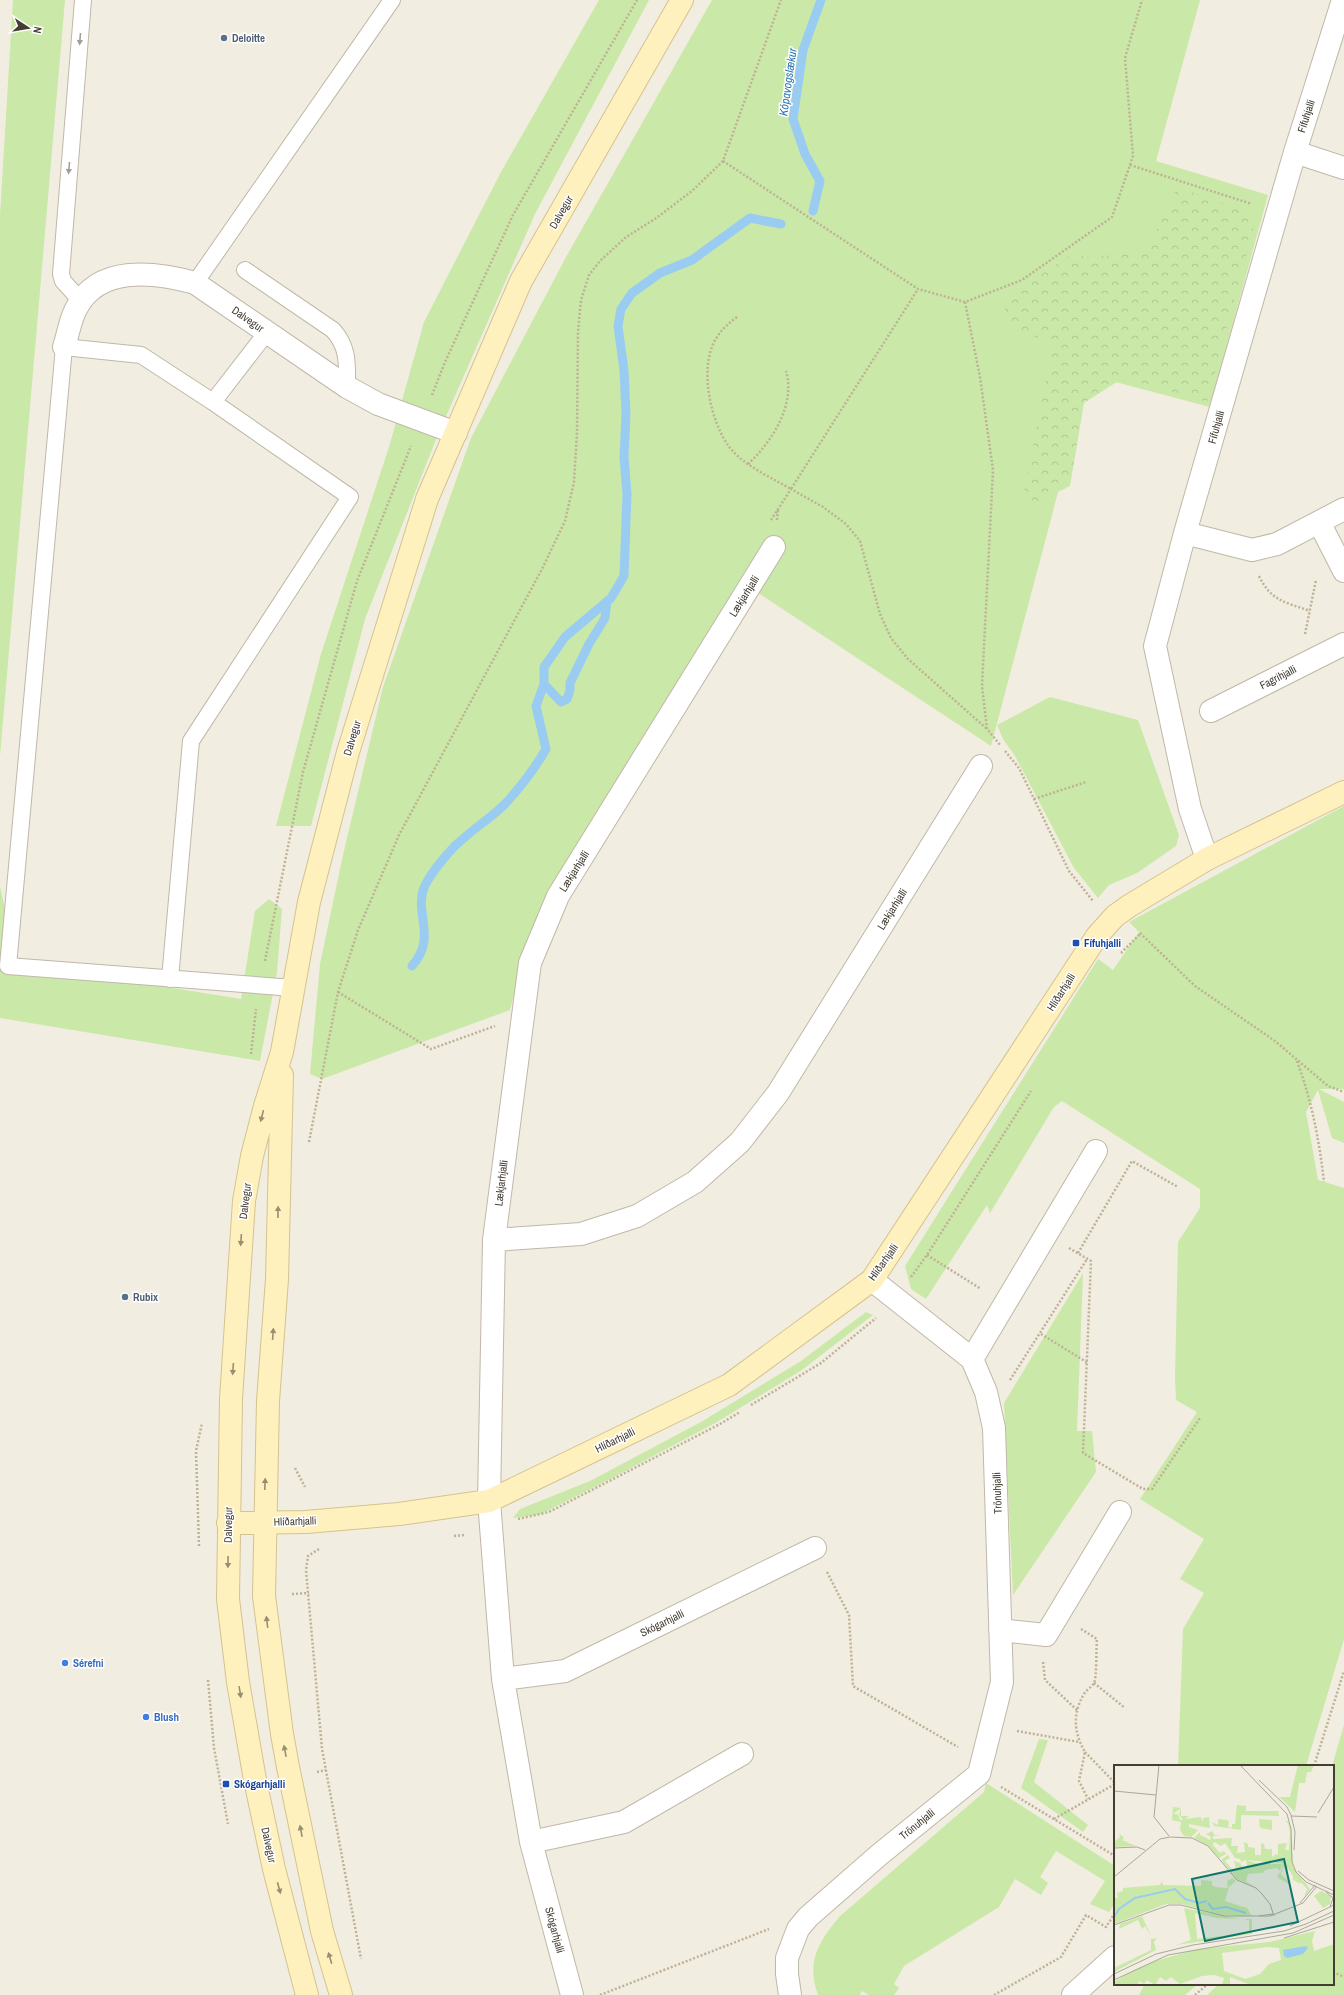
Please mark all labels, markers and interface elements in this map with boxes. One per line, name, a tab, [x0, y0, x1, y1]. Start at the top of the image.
north arrow	[8, 8, 48, 48]
text: N	[30, 25, 45, 35]
place label: Deloitte	[232, 31, 265, 45]
one-way arrow	[76, 33, 83, 45]
marker: Deloitte	[219, 33, 229, 43]
water label: Kópavogslækur	[775, 46, 801, 117]
street label: Fífuhjalli	[1294, 98, 1318, 134]
one-way arrow	[65, 162, 72, 174]
street label: Dalvegur	[546, 193, 576, 231]
street label: Dalvegur	[229, 303, 267, 335]
street label: Fífuhjalli	[1205, 409, 1227, 445]
street label: Lækjarhjalli	[726, 573, 762, 619]
street label: Fagrihjalli	[1257, 662, 1299, 692]
street label: Dalvegur	[340, 719, 364, 757]
street label: Lækjarhjalli	[556, 848, 592, 894]
street label: Lækjarhjalli	[874, 886, 910, 932]
place label: Fífuhjalli	[1084, 936, 1121, 950]
marker: Fífuhjalli	[1071, 938, 1081, 948]
street label: Hlíðarhjalli	[1044, 970, 1078, 1014]
one-way arrow	[259, 1110, 265, 1122]
street label: Lækjarhjalli	[491, 1159, 511, 1207]
street label: Dalvegur	[236, 1182, 254, 1220]
one-way arrow	[275, 1205, 281, 1218]
one-way arrow	[238, 1234, 245, 1246]
street label: Hlíðarhjalli	[865, 1241, 901, 1283]
place label: Rubix	[133, 1290, 158, 1304]
marker: Rubix	[120, 1292, 130, 1302]
one-way arrow	[269, 1328, 276, 1340]
one-way arrow	[229, 1363, 236, 1375]
street label: Hlíðarhjalli	[593, 1424, 637, 1456]
street label: Trönuhjalli	[989, 1472, 1005, 1514]
one-way arrow	[262, 1478, 269, 1490]
street label: Dalvegur	[221, 1507, 235, 1543]
street label: Hlíðarhjalli	[273, 1513, 317, 1529]
one-way arrow	[225, 1556, 231, 1569]
street label: Skógarhjalli	[638, 1606, 686, 1640]
one-way arrow	[264, 1616, 271, 1628]
place label: Sérefni	[73, 1656, 104, 1670]
marker: Sérefni	[60, 1658, 70, 1668]
one-way arrow	[237, 1686, 243, 1698]
place label: Blush	[154, 1710, 179, 1724]
marker: Blush	[141, 1712, 151, 1722]
one-way arrow	[282, 1745, 288, 1757]
inset map	[1114, 1765, 1334, 1985]
place label: Skógarhjalli	[234, 1777, 285, 1791]
marker: Skógarhjalli	[221, 1779, 231, 1789]
street label: Trönuhjalli	[896, 1805, 938, 1843]
one-way arrow	[297, 1825, 303, 1837]
street label: Dalvegur	[258, 1826, 280, 1864]
one-way arrow	[276, 1882, 282, 1894]
street label: Skógarhjalli	[542, 1905, 568, 1955]
one-way arrow	[327, 1951, 333, 1963]

